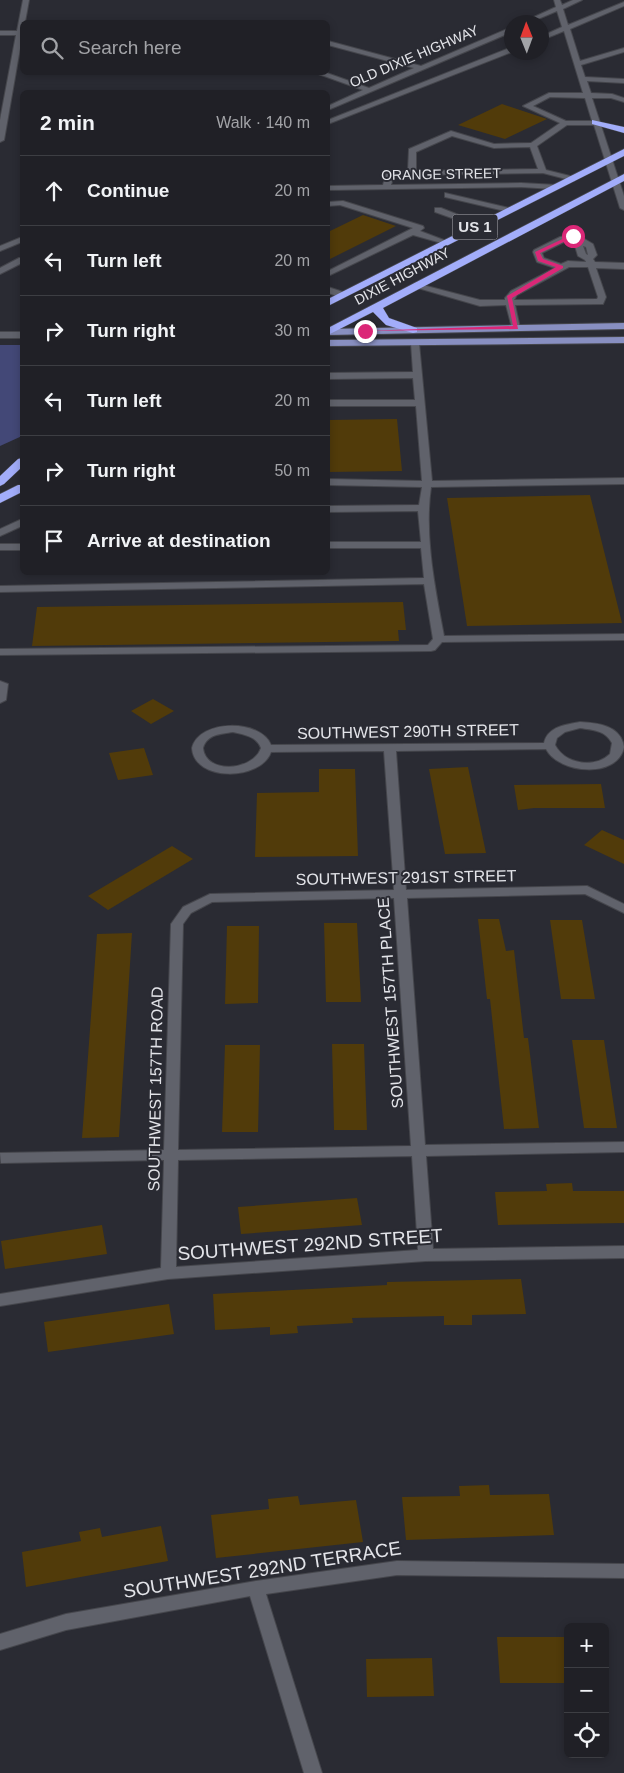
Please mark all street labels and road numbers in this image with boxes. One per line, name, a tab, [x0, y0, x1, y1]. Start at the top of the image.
street label: OLD DIXIE HIGHWAY	[347, 21, 481, 90]
street label: ORANGE STREET	[381, 165, 501, 183]
road number: US 1	[452, 214, 498, 240]
street label: DIXIE HIGHWAY	[352, 244, 453, 308]
street label: SOUTHWEST 290TH STREET	[297, 721, 519, 742]
street label: SOUTHWEST 291ST STREET	[295, 867, 517, 888]
street label: SOUTHWEST 157TH PLACE	[375, 897, 406, 1109]
street label: SOUTHWEST 157TH ROAD	[145, 986, 166, 1192]
street label: SOUTHWEST 292ND STREET	[177, 1225, 444, 1264]
street label: SOUTHWEST 292ND TERRACE	[122, 1537, 403, 1602]

